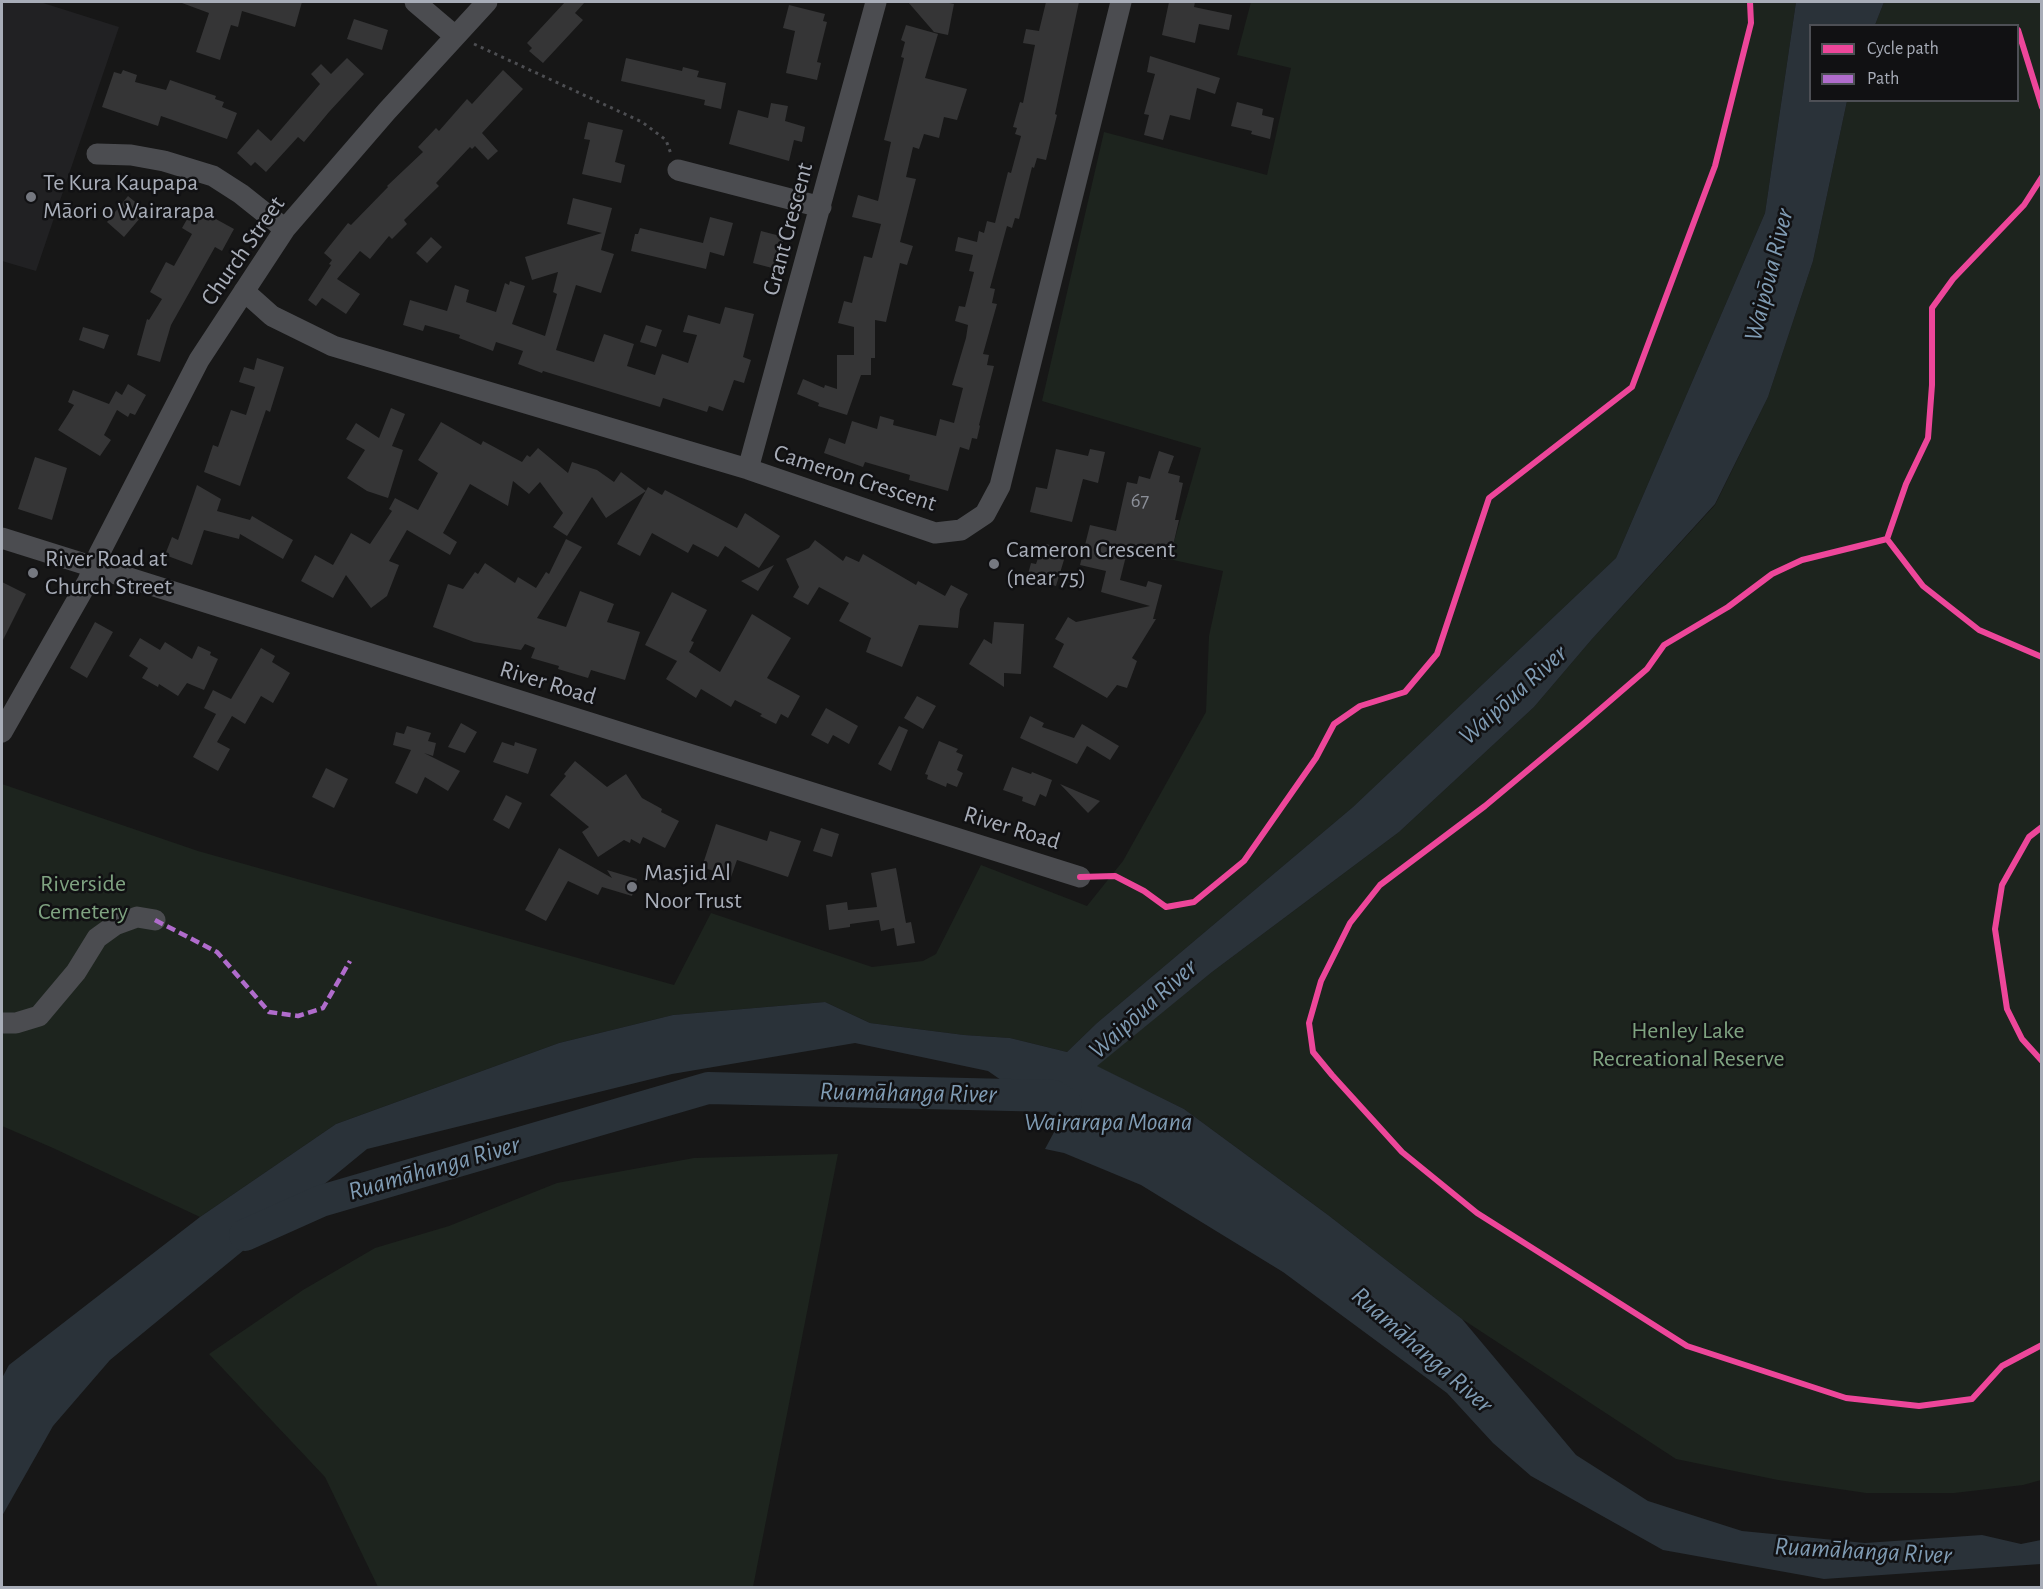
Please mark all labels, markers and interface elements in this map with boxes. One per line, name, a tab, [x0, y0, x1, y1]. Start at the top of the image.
legend	[1809, 24, 2019, 102]
text: Cycle path	[1867, 40, 1939, 58]
text: Path	[1867, 70, 1899, 88]
street label: Grant Crescent	[756, 159, 820, 299]
place label: Te Kura Kaupapa Māori o Wairarapa	[43, 169, 215, 225]
marker: Te Kura Kaupapa Māori o Wairarapa	[24, 190, 38, 204]
street label: Church Street	[195, 191, 291, 311]
water label: Waipōua River	[1738, 206, 1800, 344]
street label: Cameron Crescent	[770, 438, 940, 518]
house number: 67	[1131, 488, 1149, 514]
place label: Cameron Crescent (near 75)	[1006, 536, 1175, 592]
place label: River Road at Church Street	[45, 545, 172, 601]
marker: Cameron Crescent (near 75)	[987, 557, 1001, 571]
marker: River Road at Church Street	[26, 566, 40, 580]
water label: Waipōua River	[1452, 638, 1574, 752]
street label: River Road	[496, 655, 600, 711]
street label: River Road	[960, 800, 1064, 856]
place label: Masjid Al Noor Trust	[644, 859, 742, 915]
park label: Riverside Cemetery	[38, 870, 128, 926]
marker: Masjid Al Noor Trust	[625, 880, 639, 894]
water label: Waipōua River	[1082, 952, 1204, 1066]
park label: Henley Lake Recreational Reserve	[1591, 1017, 1785, 1073]
water label: Ruamāhanga River	[819, 1076, 997, 1110]
water label: Wairarapa Moana	[1024, 1106, 1192, 1138]
water label: Ruamāhanga River	[344, 1129, 524, 1207]
water label: Ruamāhanga River	[1345, 1280, 1499, 1420]
water label: Ruamāhanga River	[1774, 1531, 1952, 1571]

